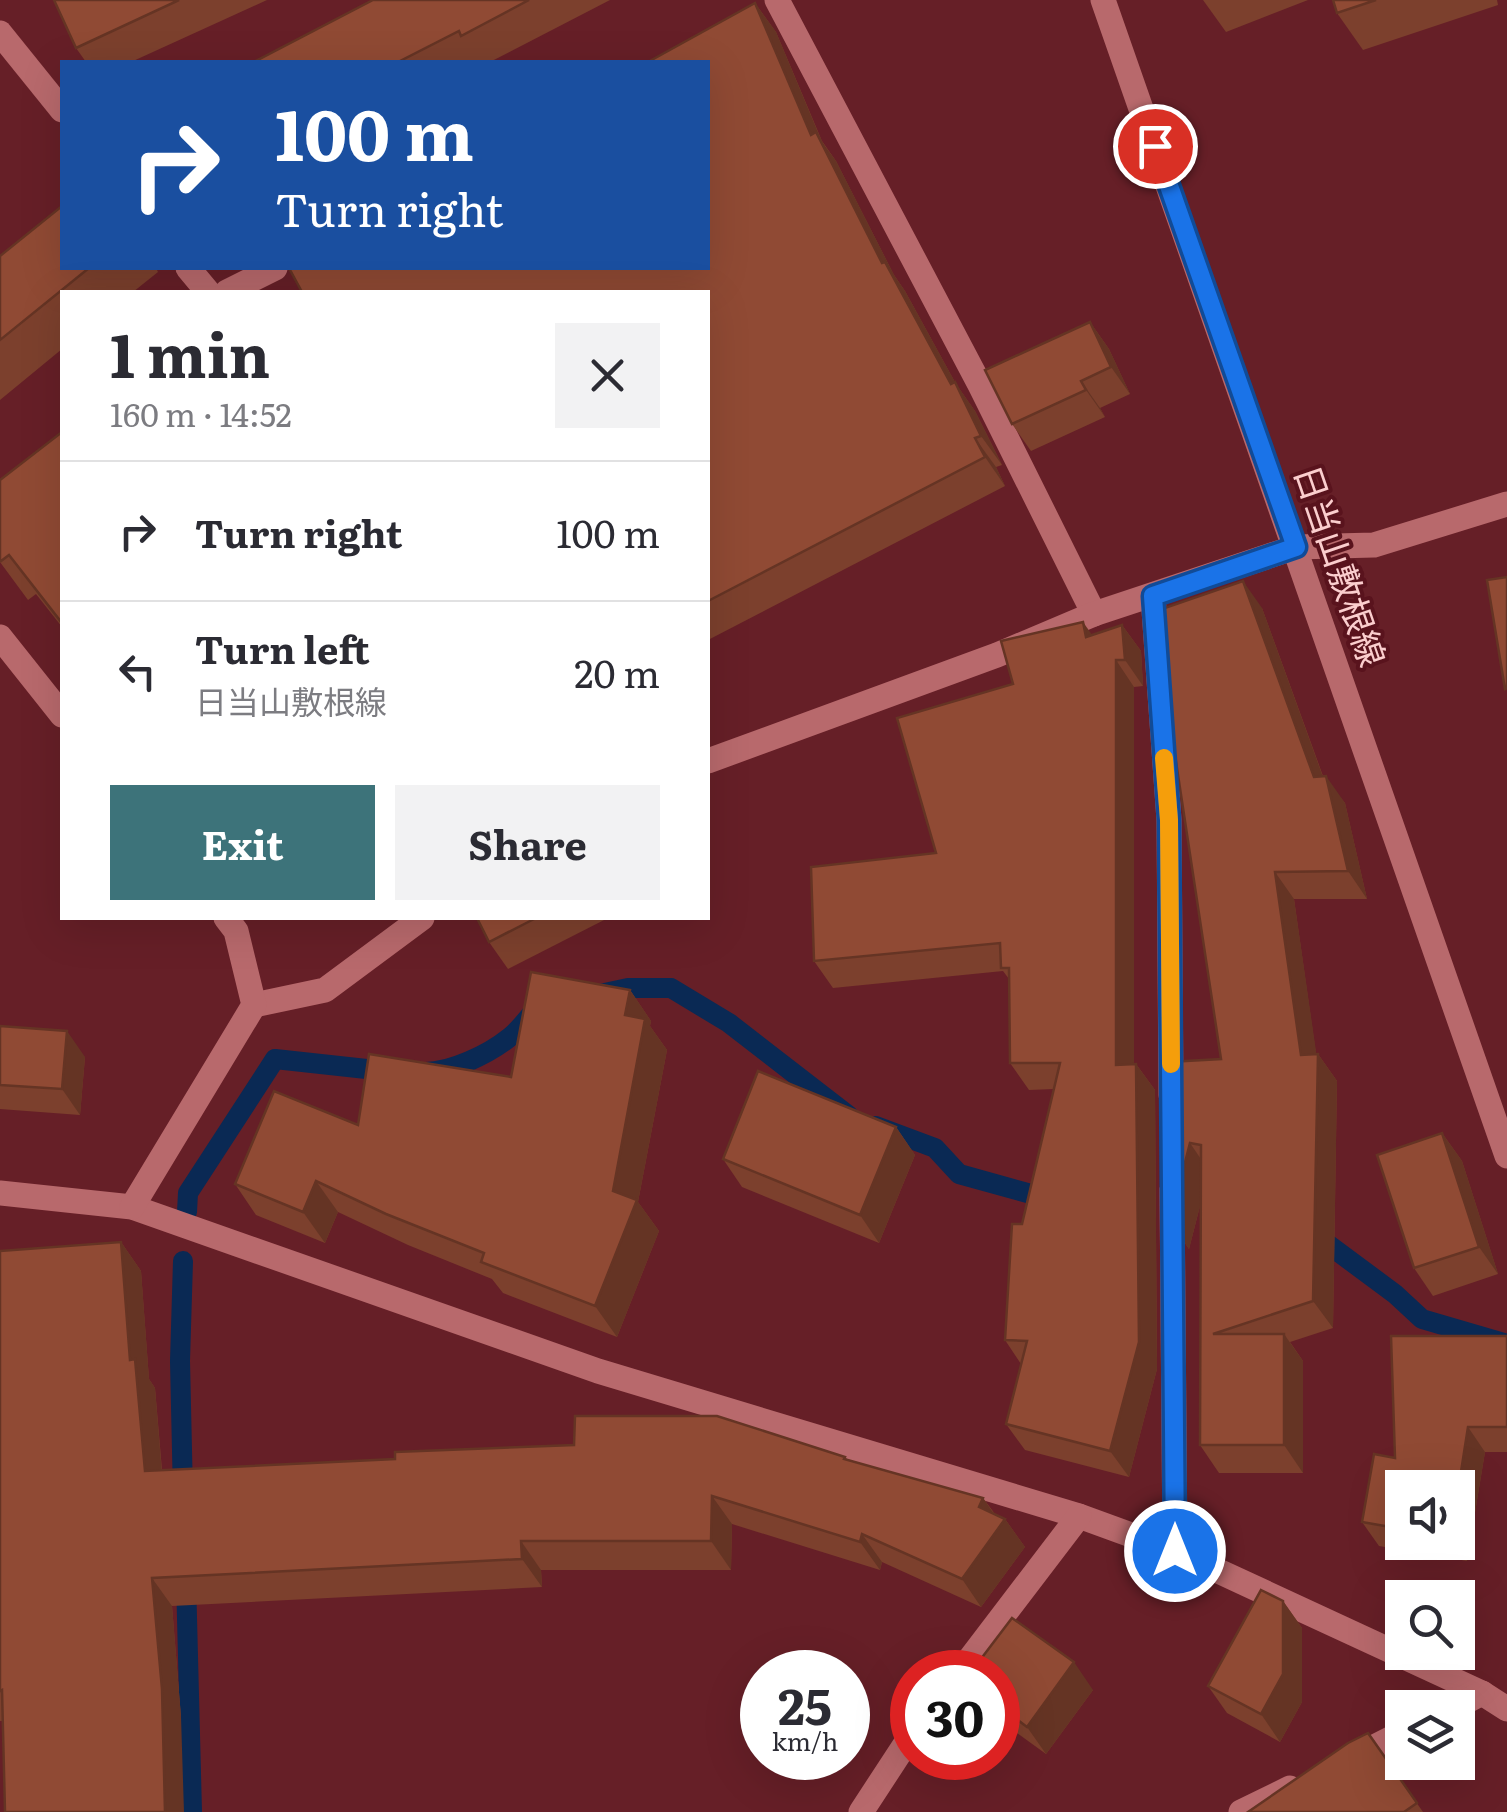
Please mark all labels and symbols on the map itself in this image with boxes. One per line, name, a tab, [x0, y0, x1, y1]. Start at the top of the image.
pin	[1113, 104, 1198, 189]
street label: 日当山敷根線	[1283, 457, 1401, 673]
position arrow	[1123, 1499, 1227, 1603]
speed limit sign: 30	[890, 1650, 1020, 1780]

